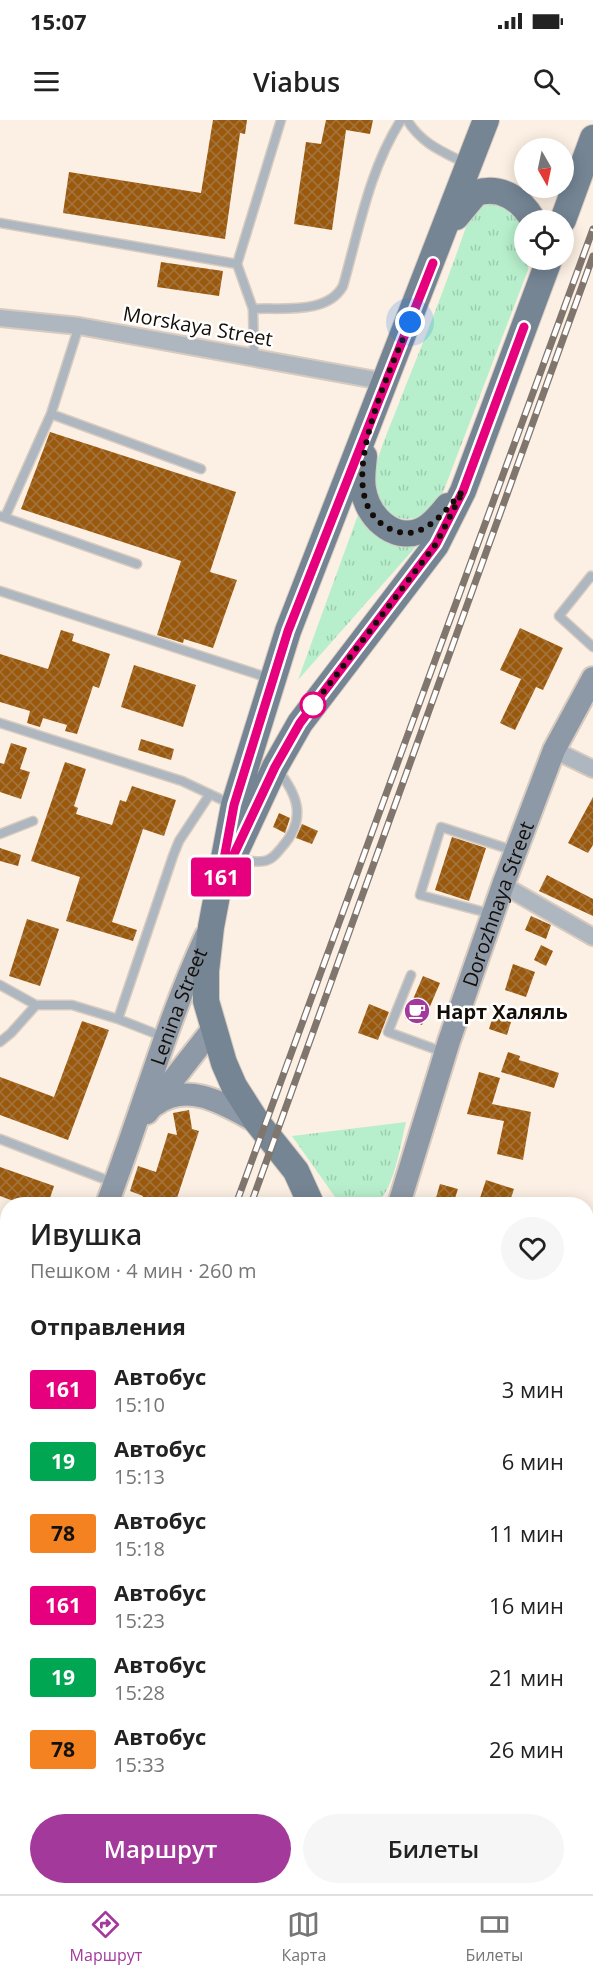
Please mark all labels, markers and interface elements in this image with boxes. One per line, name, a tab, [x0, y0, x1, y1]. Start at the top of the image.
text: 15:07	[30, 6, 87, 36]
text: Viabus	[253, 63, 340, 100]
icon: menu	[30, 65, 63, 98]
icon: search	[530, 65, 563, 98]
north arrow	[514, 138, 574, 198]
map controls	[514, 138, 574, 270]
button: locate	[514, 210, 574, 270]
street label: Morskaya Street	[121, 300, 275, 352]
your location	[395, 307, 425, 337]
unlabelled marker	[300, 692, 326, 718]
street label: Dorozhnaya Street	[455, 817, 539, 990]
line badge: 161	[186, 858, 256, 897]
text: 161	[203, 863, 239, 891]
street label: Lenina Street	[143, 943, 213, 1069]
cafe icon: Нарт Халяль	[402, 996, 432, 1026]
place label: Нарт Халяль	[436, 998, 568, 1025]
text: Ивушка	[30, 1215, 142, 1253]
button: heart	[501, 1217, 564, 1280]
text: Пешком · 4 мин · 260 m	[30, 1257, 257, 1284]
text: Отправления	[30, 1311, 186, 1341]
text: Автобус	[114, 1361, 206, 1391]
text: 3 мин	[502, 1374, 564, 1404]
text: 161	[45, 1375, 81, 1403]
text: 15:10	[114, 1391, 165, 1418]
text: Автобус	[114, 1433, 206, 1463]
text: 6 мин	[502, 1446, 564, 1476]
text: 19	[51, 1447, 75, 1475]
text: 15:13	[114, 1463, 165, 1490]
text: Автобус	[114, 1505, 206, 1535]
text: 11 мин	[489, 1518, 564, 1548]
text: 78	[51, 1519, 75, 1547]
text: 15:18	[114, 1535, 165, 1562]
text: Автобус	[114, 1577, 206, 1607]
text: 16 мин	[489, 1590, 564, 1620]
text: 161	[45, 1591, 81, 1619]
text: 15:23	[114, 1607, 165, 1634]
text: Автобус	[114, 1649, 206, 1679]
text: 21 мин	[489, 1662, 564, 1692]
text: 19	[51, 1663, 75, 1691]
text: 15:28	[114, 1679, 165, 1706]
text: Автобус	[114, 1721, 206, 1751]
text: 26 мин	[489, 1734, 564, 1764]
text: 78	[51, 1735, 75, 1763]
text: 15:33	[114, 1751, 165, 1778]
button: Маршрут	[30, 1814, 291, 1883]
button: Билеты	[303, 1814, 564, 1883]
tab: Маршрут	[70, 1908, 142, 1966]
tab: Карта	[281, 1908, 326, 1966]
tab: Билеты	[465, 1908, 523, 1966]

